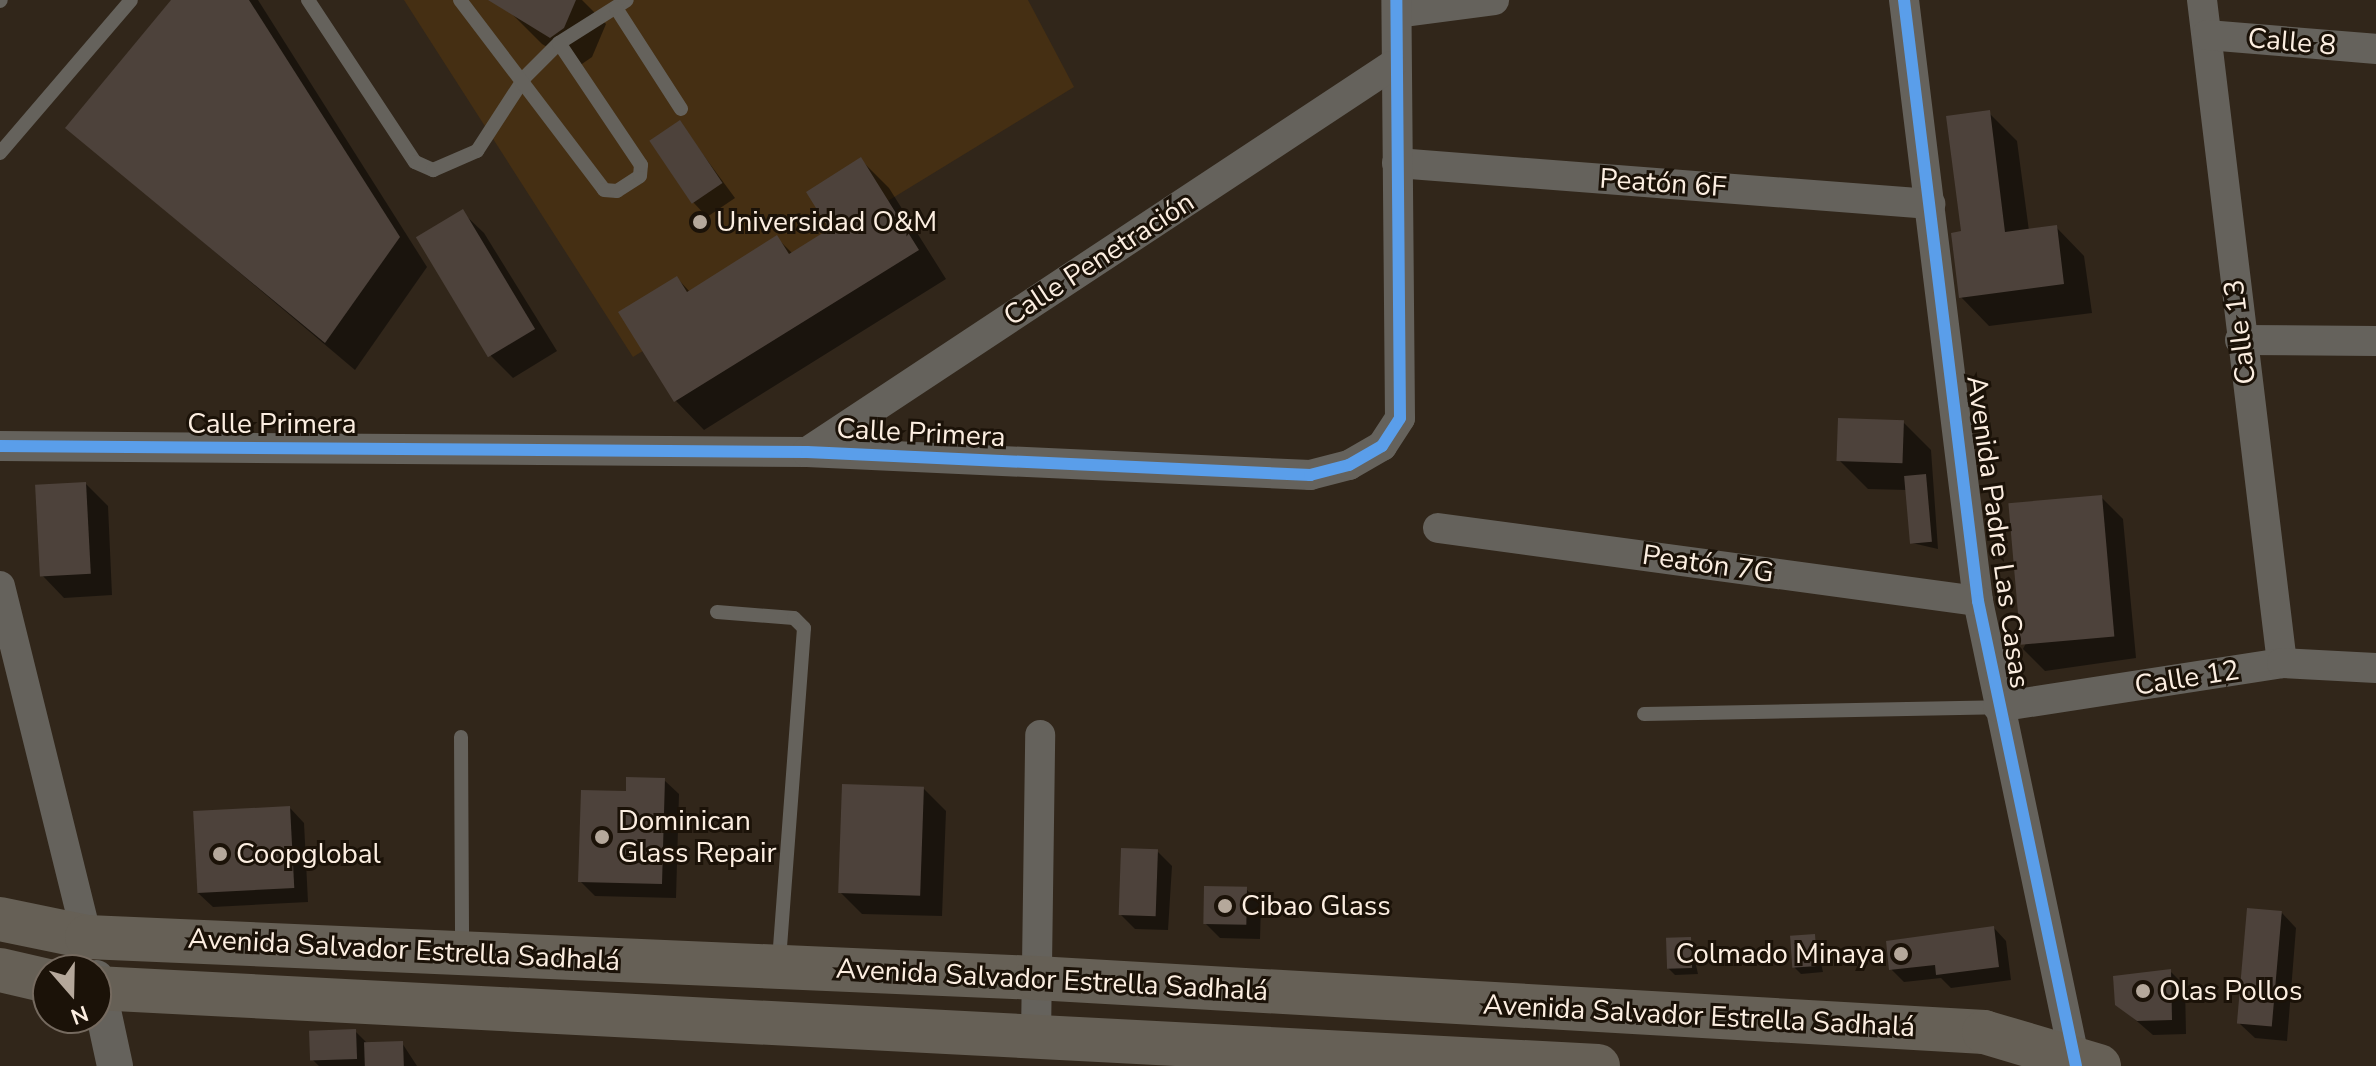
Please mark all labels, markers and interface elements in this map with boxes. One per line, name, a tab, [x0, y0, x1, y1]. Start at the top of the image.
street label: Calle 8	[2246, 21, 2338, 63]
street label: Peatón 6F	[1598, 162, 1728, 204]
street label: Calle Penetración	[998, 185, 1200, 333]
place label: Universidad O&M	[716, 205, 937, 239]
marker: Universidad O&M	[691, 213, 709, 231]
street label: Calle 13	[2217, 278, 2263, 386]
street label: Avenida Padre Las Casas	[1959, 373, 2037, 691]
street label: Calle Primera	[187, 407, 357, 441]
street label: Calle Primera	[836, 412, 1006, 454]
street label: Peatón 7G	[1640, 538, 1776, 590]
street label: Calle 12	[2132, 653, 2242, 703]
place label: Dominican Glass Repair	[618, 804, 777, 870]
marker: Dominican Glass Repair	[593, 828, 611, 846]
place label: Coopglobal	[236, 837, 381, 871]
marker: Coopglobal	[211, 845, 229, 863]
place label: Cibao Glass	[1241, 889, 1391, 923]
marker: Cibao Glass	[1216, 897, 1234, 915]
street label: Avenida Salvador Estrella Sadhalá	[187, 922, 621, 978]
place label: Colmado Minaya	[1675, 937, 1885, 971]
marker: Colmado Minaya	[1892, 945, 1910, 963]
street label: Avenida Salvador Estrella Sadhalá	[835, 952, 1269, 1008]
north arrow	[32, 954, 112, 1034]
place label: Olas Pollos	[2159, 974, 2302, 1008]
marker: Olas Pollos	[2134, 982, 2152, 1000]
street label: Avenida Salvador Estrella Sadhalá	[1482, 988, 1916, 1044]
text: N	[67, 998, 92, 1032]

